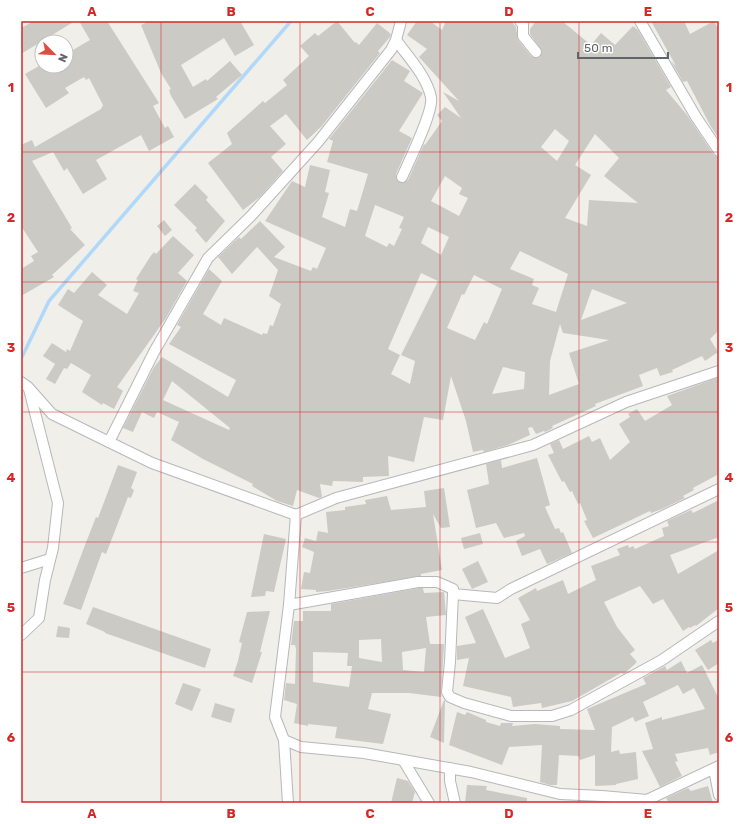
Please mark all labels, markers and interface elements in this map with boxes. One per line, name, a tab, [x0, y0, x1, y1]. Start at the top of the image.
text: A	[87, 4, 97, 19]
text: B	[226, 4, 236, 19]
text: C	[365, 4, 375, 19]
text: D	[504, 4, 514, 19]
text: E	[644, 4, 652, 19]
north arrow	[34, 34, 74, 74]
scale bar	[578, 34, 668, 60]
text: 50 m	[584, 41, 612, 55]
text: N	[55, 52, 70, 64]
text: 1	[8, 80, 14, 95]
text: 1	[726, 80, 732, 95]
text: 2	[7, 210, 15, 225]
text: 2	[725, 210, 733, 225]
text: 3	[7, 340, 16, 355]
text: 3	[725, 340, 734, 355]
text: 4	[7, 470, 16, 485]
text: 4	[725, 470, 734, 485]
text: 5	[7, 600, 15, 615]
text: 5	[725, 600, 733, 615]
text: 6	[7, 730, 16, 745]
text: 6	[725, 730, 734, 745]
text: A	[87, 806, 97, 821]
text: B	[226, 806, 236, 821]
text: C	[365, 806, 375, 821]
text: D	[504, 806, 514, 821]
text: E	[644, 806, 652, 821]

